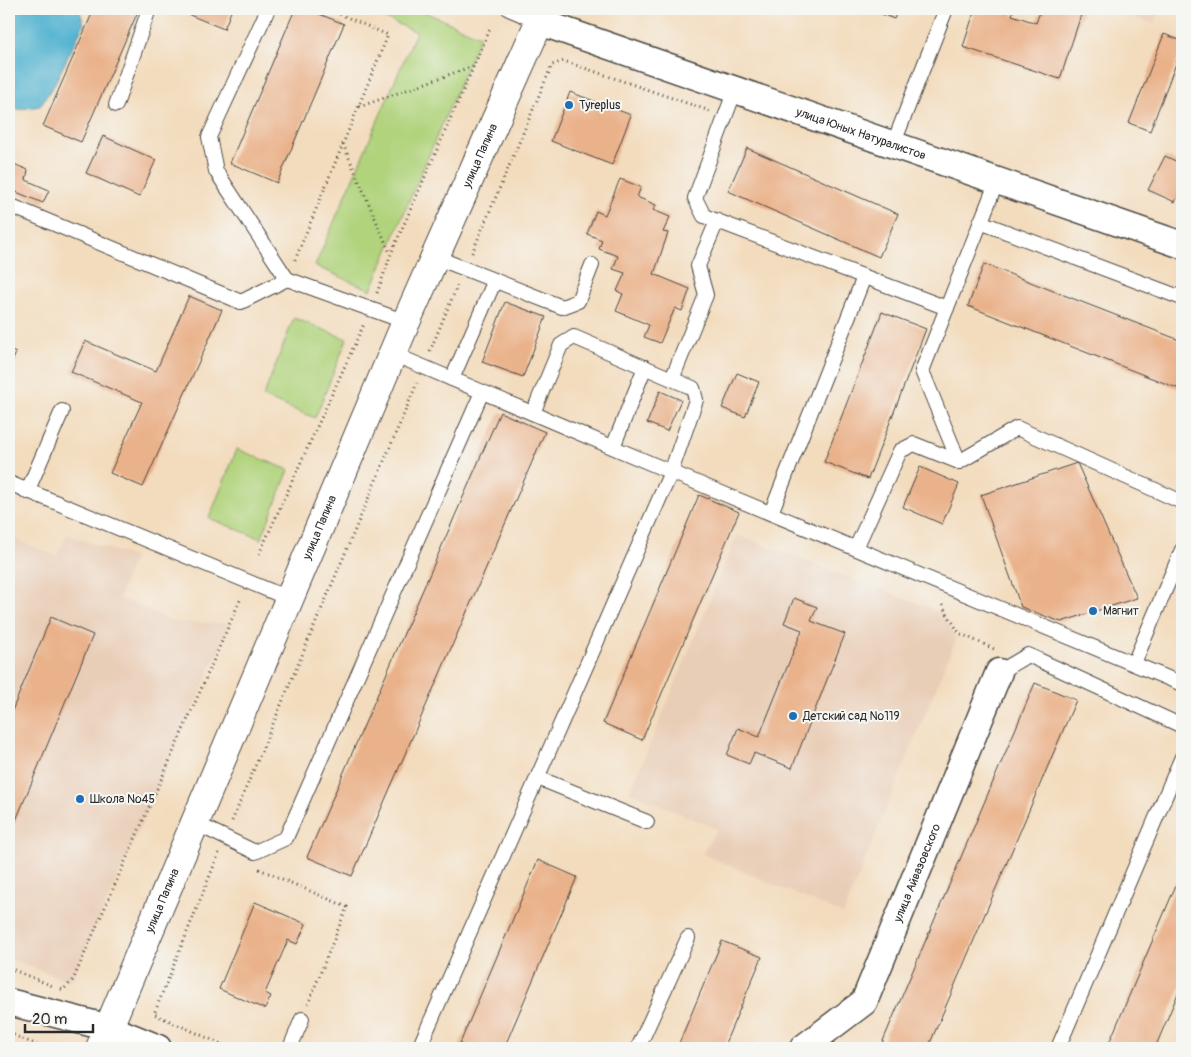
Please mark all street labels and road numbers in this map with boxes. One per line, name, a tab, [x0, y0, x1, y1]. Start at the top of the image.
street label: улица Юных Натуралистов	[793, 104, 928, 163]
street label: улица Папина	[459, 121, 501, 191]
street label: улица Папина	[299, 493, 340, 563]
street label: улица Айвазовского	[890, 821, 944, 925]
street label: улица Папина	[142, 866, 182, 936]

